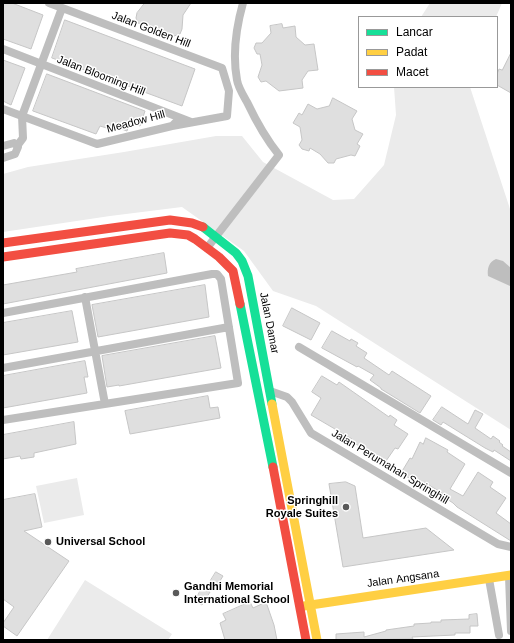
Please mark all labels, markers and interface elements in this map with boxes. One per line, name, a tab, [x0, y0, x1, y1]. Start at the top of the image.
street label: Jalan Golden Hill	[110, 9, 192, 51]
legend	[358, 16, 498, 88]
text: Lancar	[396, 25, 433, 39]
text: Padat	[396, 45, 427, 59]
street label: Jalan Blooming Hill	[55, 53, 147, 99]
text: Macet	[396, 65, 429, 79]
street label: Meadow Hill	[105, 108, 167, 136]
street label: Jalan Damar	[257, 291, 281, 355]
street label: Jalan Perumahan Springhill	[329, 427, 451, 507]
place label: Springhill Royale Suites	[266, 494, 338, 520]
marker: Springhill Royale Suites	[341, 502, 351, 512]
place label: Universal School	[56, 535, 145, 549]
marker: Universal School	[43, 537, 53, 547]
street label: Jalan Angsana	[366, 567, 440, 591]
place label: Gandhi Memorial International School	[184, 580, 290, 606]
marker: Gandhi Memorial International School	[171, 588, 181, 598]

